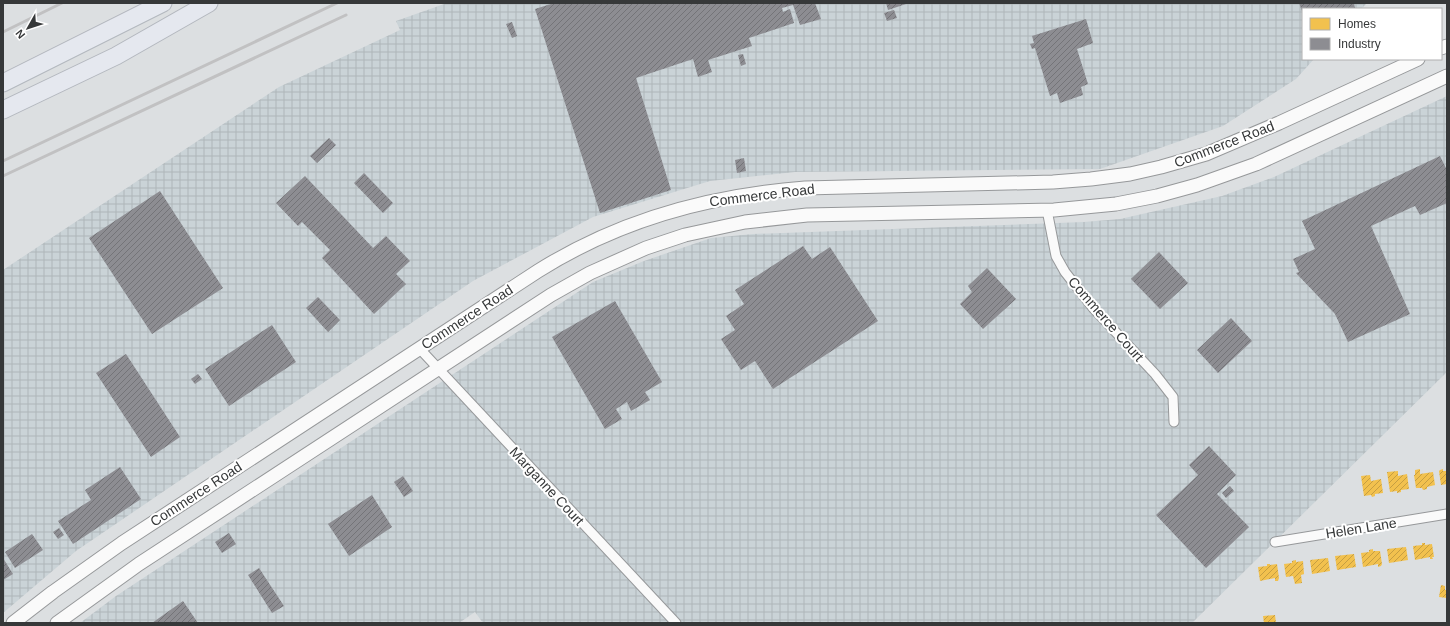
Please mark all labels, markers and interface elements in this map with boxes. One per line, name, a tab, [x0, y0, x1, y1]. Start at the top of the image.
north arrow	[8, 8, 48, 48]
legend	[1302, 8, 1442, 60]
text: Homes	[1338, 17, 1376, 31]
text: N	[13, 27, 27, 41]
text: Industry	[1338, 37, 1381, 51]
street label: Commerce Road	[1172, 118, 1276, 170]
street label: Commerce Road	[709, 181, 815, 209]
street label: Commerce Court	[1065, 274, 1147, 365]
street label: Commerce Road	[418, 281, 516, 353]
street label: Marganne Court	[507, 444, 587, 529]
street label: Commerce Road	[147, 458, 245, 530]
street label: Helen Lane	[1324, 514, 1398, 542]

